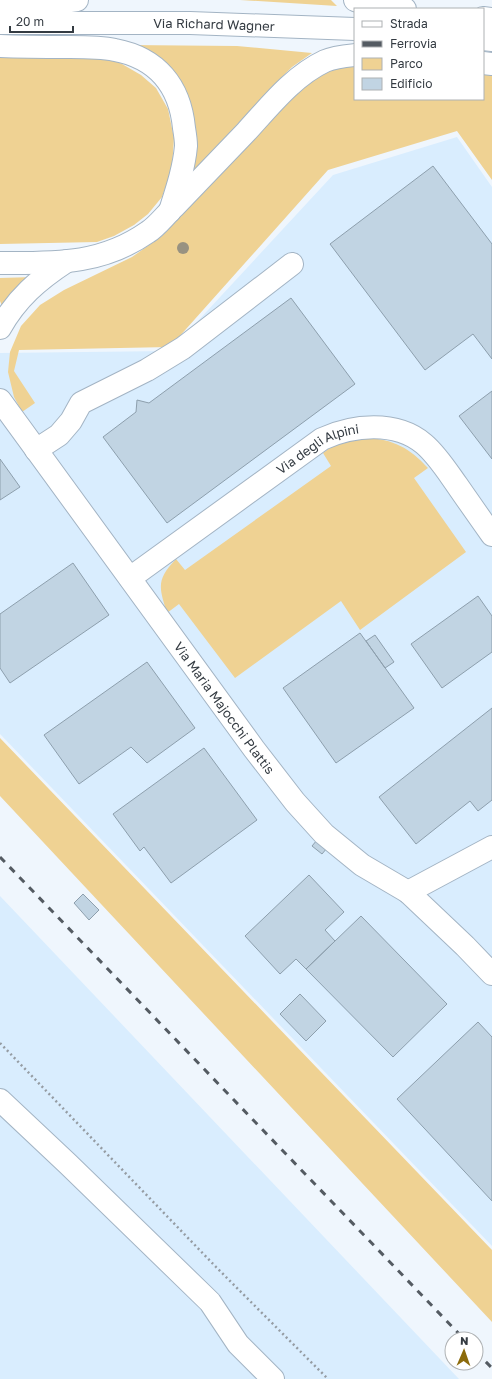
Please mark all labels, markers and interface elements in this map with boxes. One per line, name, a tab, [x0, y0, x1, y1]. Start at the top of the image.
scale bar	[10, 8, 73, 34]
legend	[354, 8, 484, 100]
text: 20 m	[16, 14, 44, 29]
street label: Via Richard Wagner	[153, 15, 275, 34]
text: Strada	[390, 16, 428, 31]
text: Ferrovia	[390, 36, 437, 51]
text: Parco	[390, 56, 423, 71]
text: Edificio	[390, 76, 432, 91]
street label: Via degli Alpini	[273, 420, 360, 477]
street label: Via Maria Majocchi Plattis	[171, 639, 278, 777]
north arrow	[444, 1331, 484, 1371]
text: N	[460, 1334, 469, 1347]

